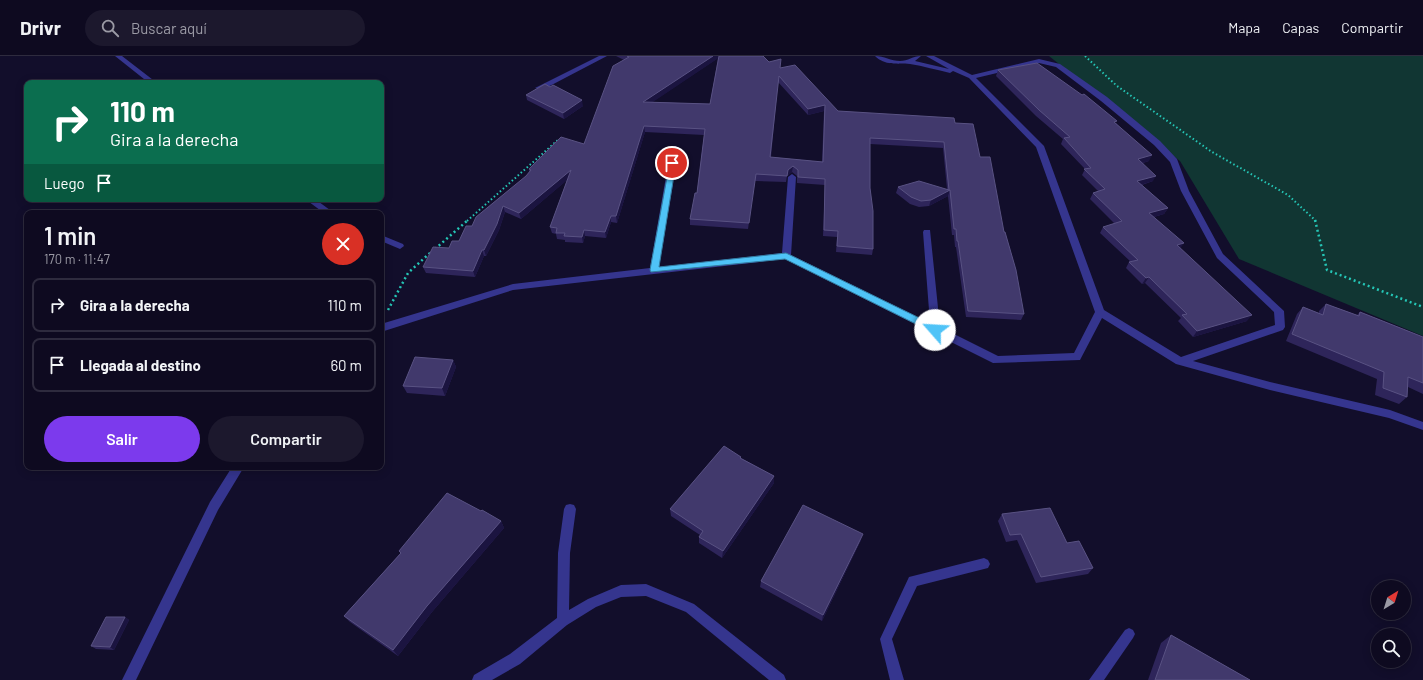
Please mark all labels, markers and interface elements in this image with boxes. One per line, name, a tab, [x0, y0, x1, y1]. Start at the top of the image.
search box	[85, 10, 365, 46]
text: Drivr	[20, 16, 61, 39]
icon: search	[99, 17, 121, 39]
text: Buscar aquí	[131, 19, 207, 37]
text: Mapa	[1228, 19, 1260, 36]
text: Capas	[1282, 19, 1319, 36]
text: Compartir	[1341, 19, 1403, 36]
text: 110 m	[110, 94, 175, 128]
icon: right	[44, 96, 96, 148]
text: Gira a la derecha	[110, 128, 238, 150]
pin	[655, 146, 689, 180]
icon: arrive	[661, 152, 683, 174]
icon: arrive	[93, 172, 115, 194]
text: Luego	[44, 174, 85, 192]
text: 1 min	[44, 221, 96, 250]
button: close	[322, 223, 364, 265]
text: 170 m · 11:47	[44, 251, 110, 267]
icon: right	[46, 294, 68, 316]
text: Gira a la derecha	[80, 296, 190, 314]
text: 110 m	[328, 296, 362, 314]
position arrow	[914, 309, 956, 351]
icon: arrive	[46, 354, 68, 376]
text: Llegada al destino	[80, 356, 201, 374]
text: 60 m	[330, 356, 362, 374]
button: Salir	[44, 416, 200, 462]
button: Compartir	[208, 416, 364, 462]
north arrow	[1371, 580, 1411, 620]
map controls	[1371, 580, 1411, 668]
button: search	[1371, 628, 1411, 668]

